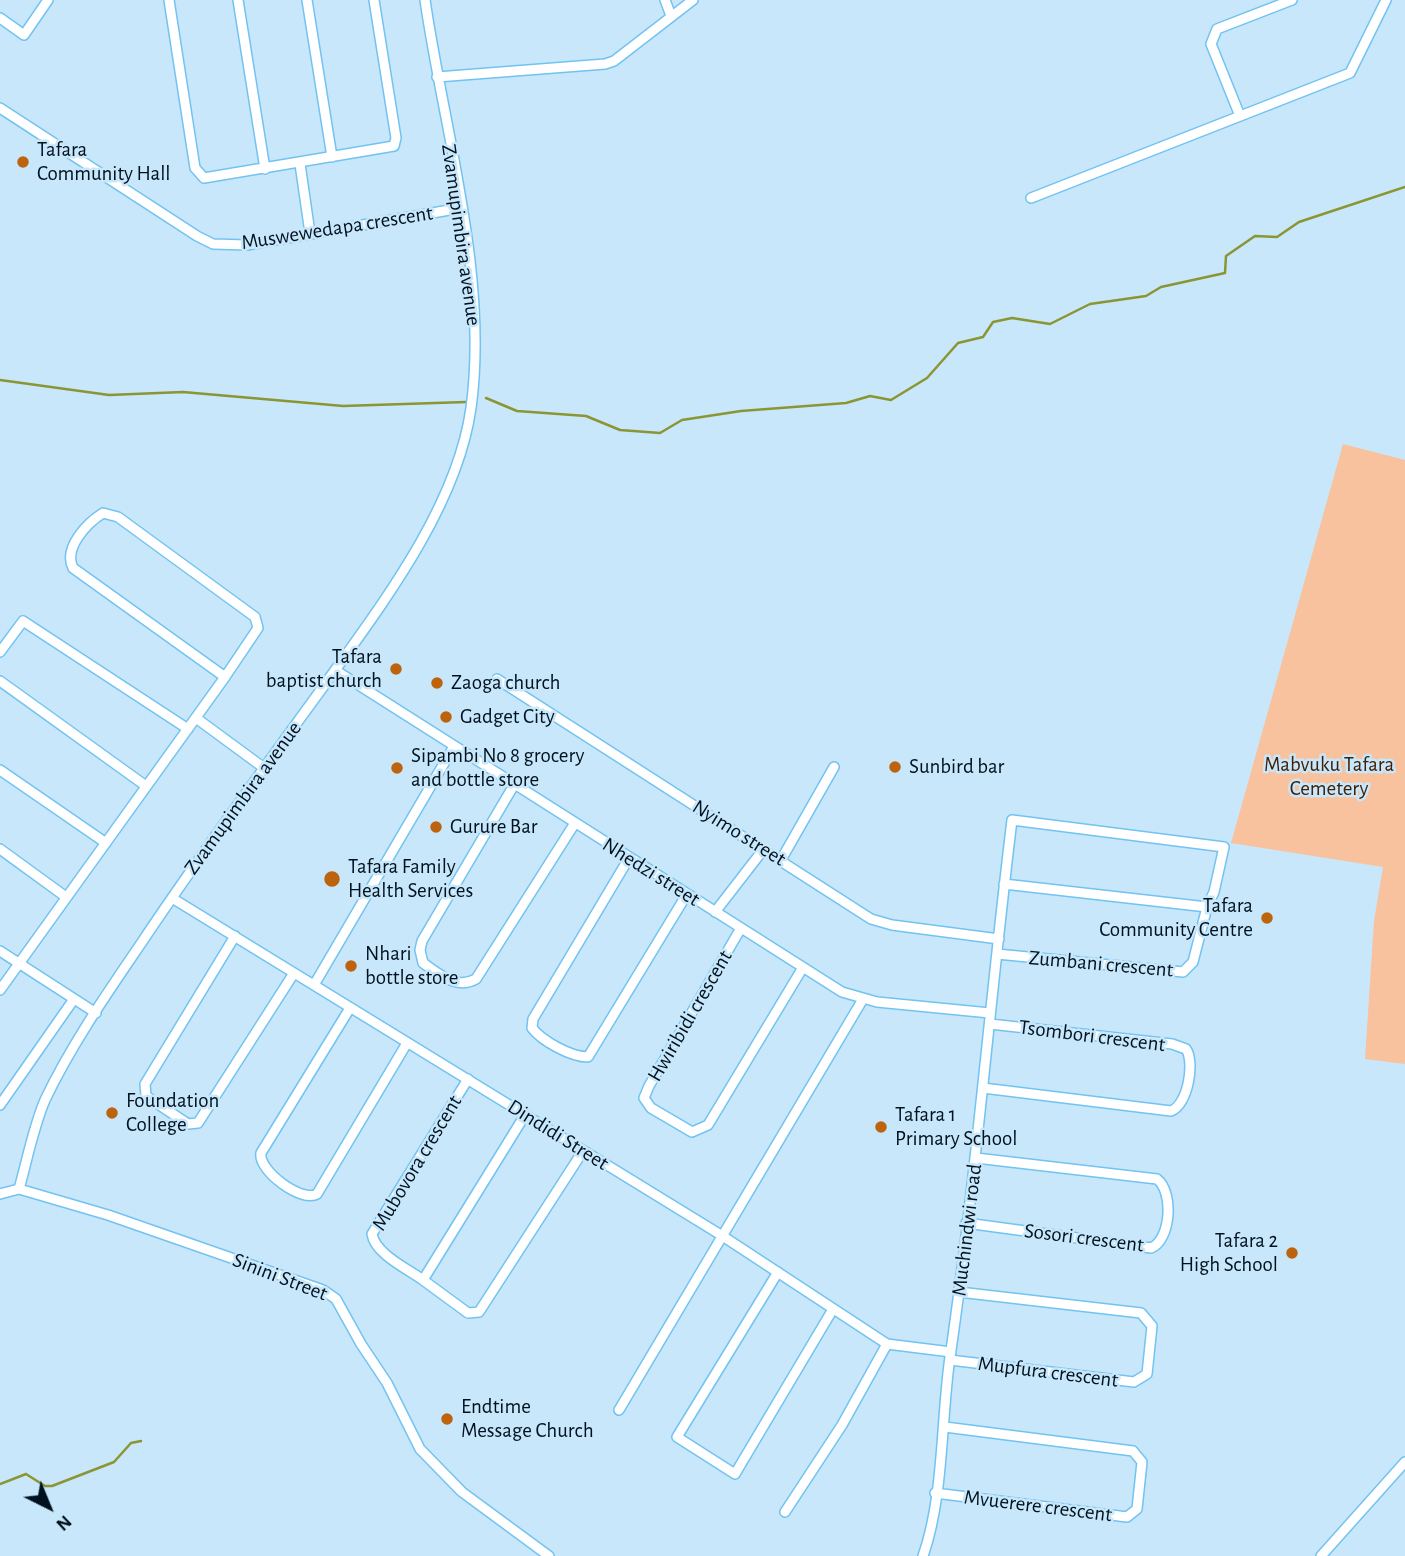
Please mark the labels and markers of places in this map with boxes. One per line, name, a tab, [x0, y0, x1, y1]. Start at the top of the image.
place label: Tafara Community Hall	[37, 137, 171, 187]
marker: Tafara Community Hall	[15, 154, 31, 170]
place label: Tafara baptist church	[266, 644, 382, 694]
marker: Tafara baptist church	[388, 661, 404, 677]
place label: Zaoga church	[451, 670, 560, 696]
marker: Zaoga church	[429, 675, 445, 691]
place label: Gadget City	[460, 704, 555, 730]
marker: Gadget City	[438, 709, 454, 725]
place label: Sipambi No 8 grocery and bottle store	[411, 743, 585, 793]
place label: Sunbird bar	[909, 754, 1004, 780]
marker: Sunbird bar	[887, 759, 903, 775]
marker: Sipambi No 8 grocery and bottle store	[389, 760, 405, 776]
place label: Gurure Bar	[450, 814, 537, 840]
marker: Gurure Bar	[428, 819, 444, 835]
place label: Tafara Family Health Services	[348, 854, 473, 904]
marker: Tafara Family Health Services	[322, 869, 342, 889]
place label: Tafara Community Centre	[1099, 893, 1253, 943]
marker: Tafara Community Centre	[1259, 910, 1275, 926]
place label: Nhari bottle store	[365, 941, 459, 991]
marker: Nhari bottle store	[343, 958, 359, 974]
place label: Foundation College	[126, 1088, 219, 1138]
place label: Tafara 1 Primary School	[895, 1102, 1018, 1152]
marker: Foundation College	[104, 1105, 120, 1121]
marker: Tafara 1 Primary School	[873, 1119, 889, 1135]
place label: Tafara 2 High School	[1180, 1228, 1278, 1278]
marker: Tafara 2 High School	[1284, 1245, 1300, 1261]
place label: Endtime Message Church	[461, 1394, 594, 1444]
marker: Endtime Message Church	[439, 1411, 455, 1427]

